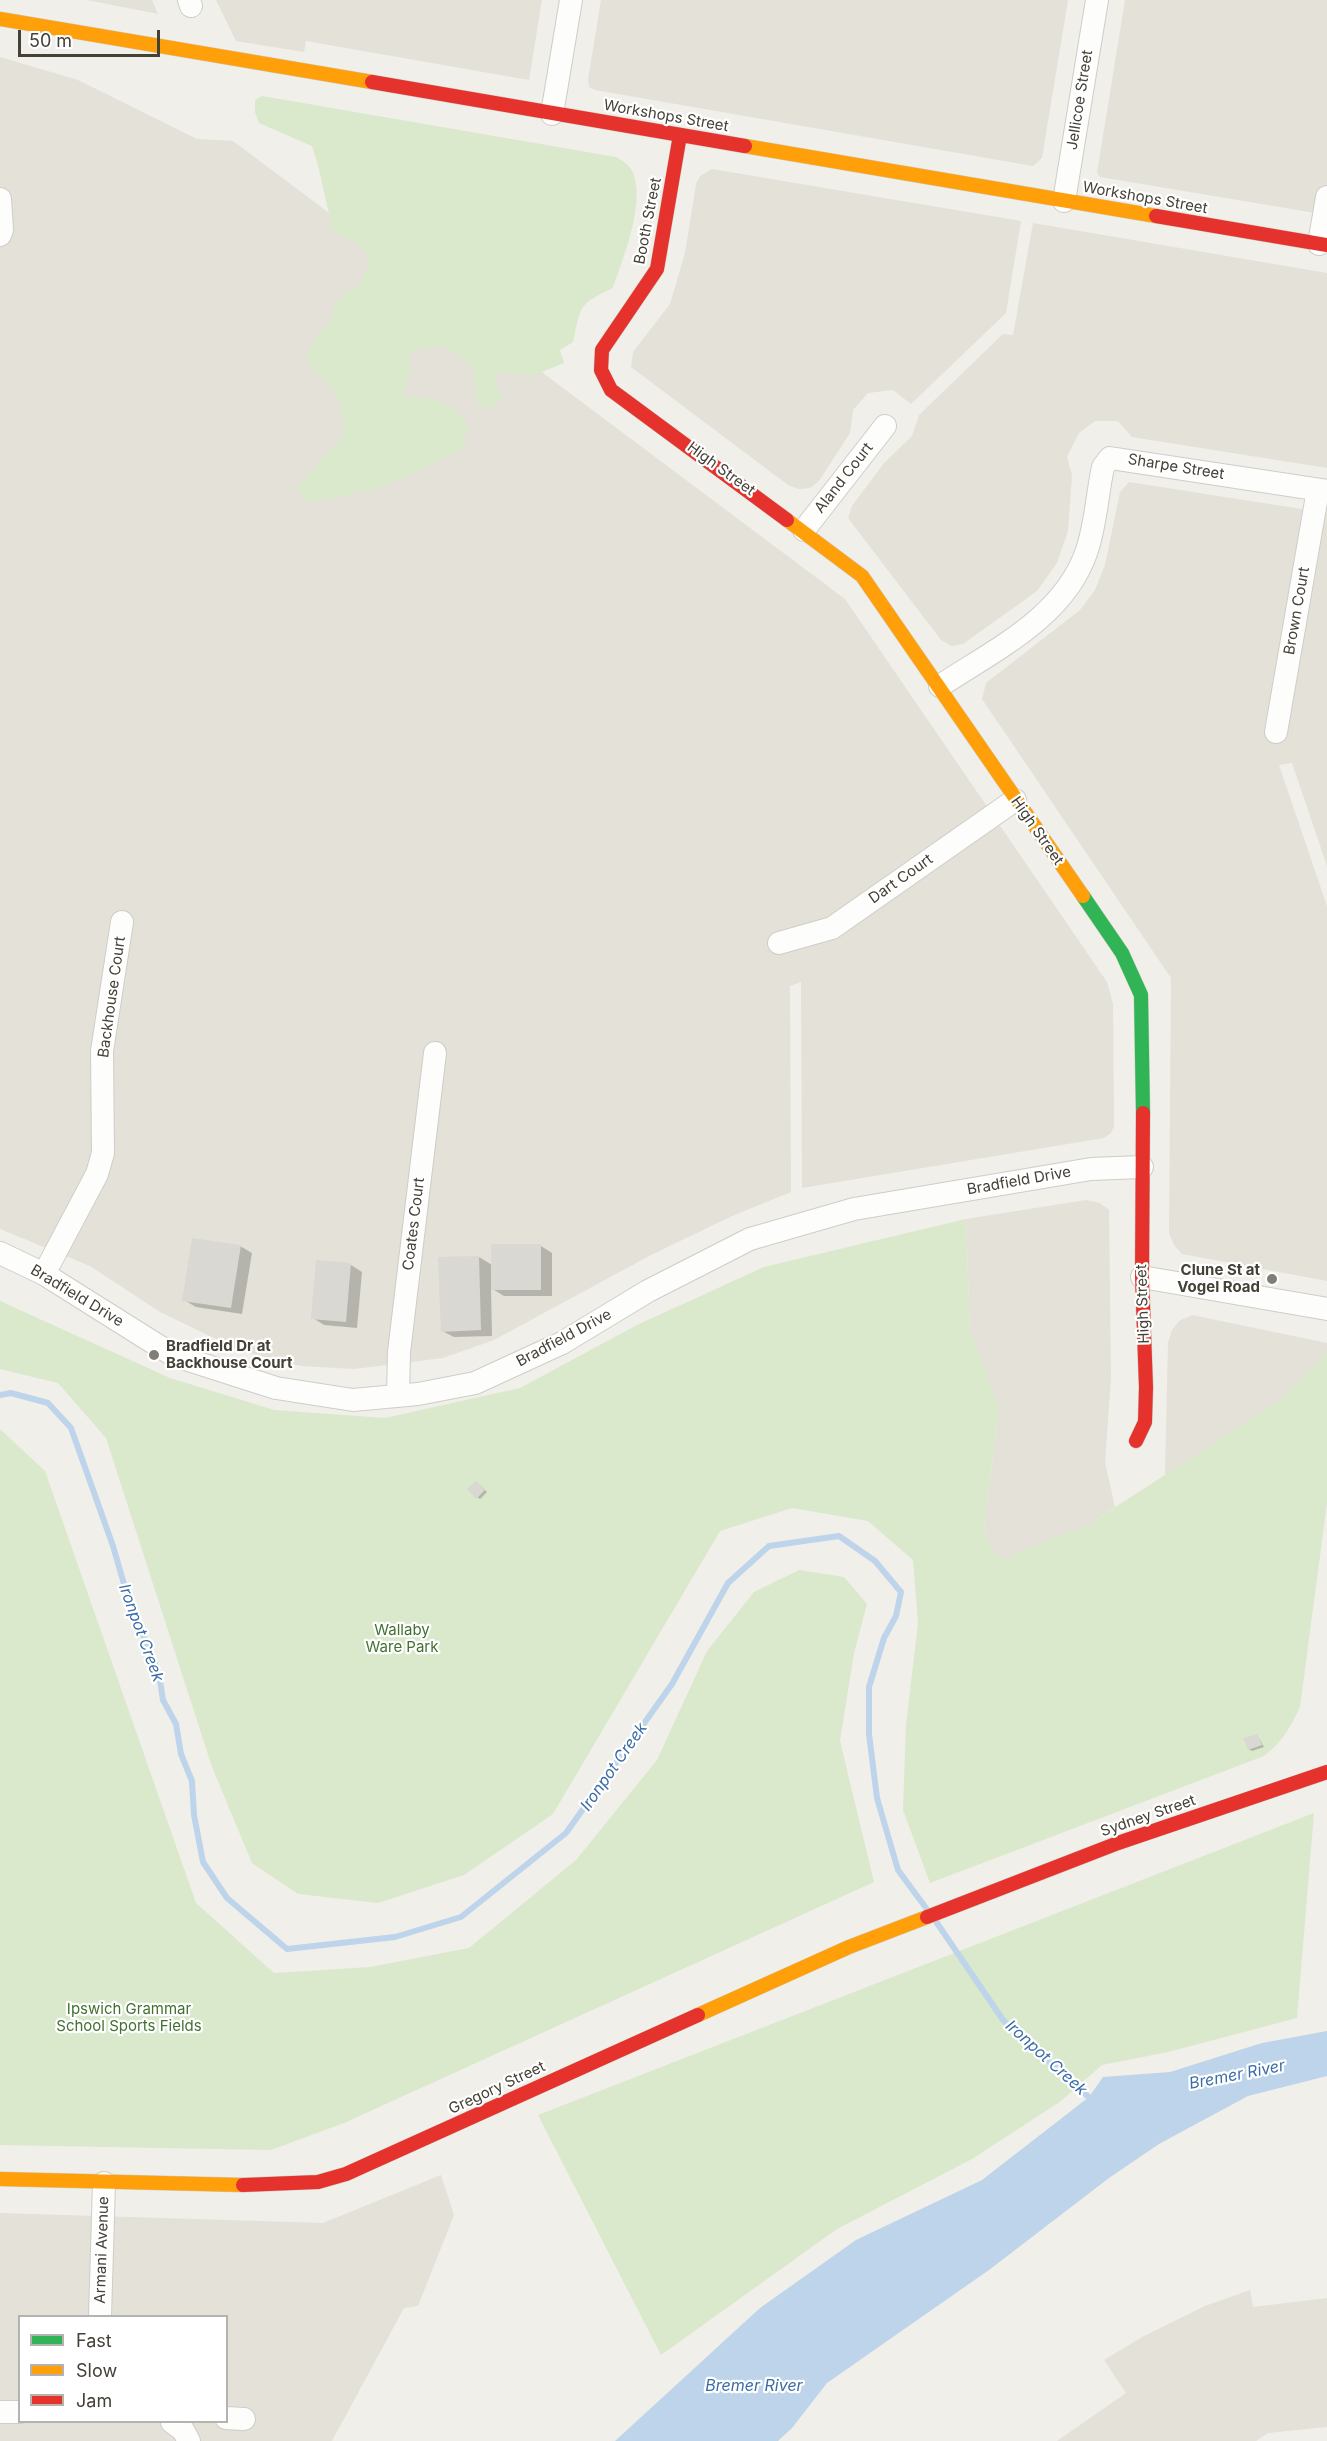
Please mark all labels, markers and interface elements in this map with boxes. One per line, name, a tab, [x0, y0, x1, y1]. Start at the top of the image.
scale bar	[21, 18, 164, 56]
text: 50 m	[29, 30, 72, 51]
street label: Jellicoe Street	[1063, 49, 1097, 151]
street label: Workshops Street	[602, 96, 730, 136]
street label: Booth Street	[631, 176, 665, 266]
street label: Workshops Street	[1081, 178, 1209, 218]
street label: High Street	[684, 438, 758, 500]
street label: Aland Court	[811, 439, 877, 517]
street label: Sharpe Street	[1127, 451, 1225, 483]
street label: Brown Court	[1280, 566, 1314, 656]
street label: High Street	[1007, 793, 1067, 869]
street label: Dart Court	[866, 850, 936, 908]
street label: Backhouse Court	[95, 935, 129, 1059]
street label: Bradfield Drive	[966, 1163, 1072, 1199]
street label: Coates Court	[399, 1176, 429, 1272]
street label: Bradfield Drive	[27, 1261, 127, 1331]
place label: Clune St at Vogel Road	[1177, 1261, 1260, 1296]
street label: High Street	[1133, 1264, 1153, 1344]
marker: Clune St at Vogel Road	[1265, 1272, 1279, 1286]
street label: Bradfield Drive	[513, 1305, 615, 1371]
place label: Bradfield Dr at Backhouse Court	[166, 1337, 292, 1372]
marker: Bradfield Dr at Backhouse Court	[147, 1348, 161, 1362]
water label: Ironpot Creek	[114, 1581, 168, 1685]
park label: Wallaby Ware Park	[366, 1621, 438, 1656]
water label: Ironpot Creek	[577, 1719, 651, 1815]
street label: Sydney Street	[1098, 1791, 1198, 1841]
park label: Ipswich Grammar School Sports Fields	[56, 2000, 202, 2035]
water label: Ironpot Creek	[1001, 2016, 1091, 2100]
water label: Bremer River	[1187, 2056, 1287, 2094]
street label: Gregory Street	[446, 2058, 548, 2118]
street label: Armani Avenue	[91, 2196, 113, 2304]
legend	[18, 2315, 228, 2423]
text: Fast	[76, 2330, 112, 2351]
text: Slow	[76, 2360, 117, 2381]
water label: Bremer River	[705, 2376, 803, 2396]
text: Jam	[76, 2390, 112, 2411]

